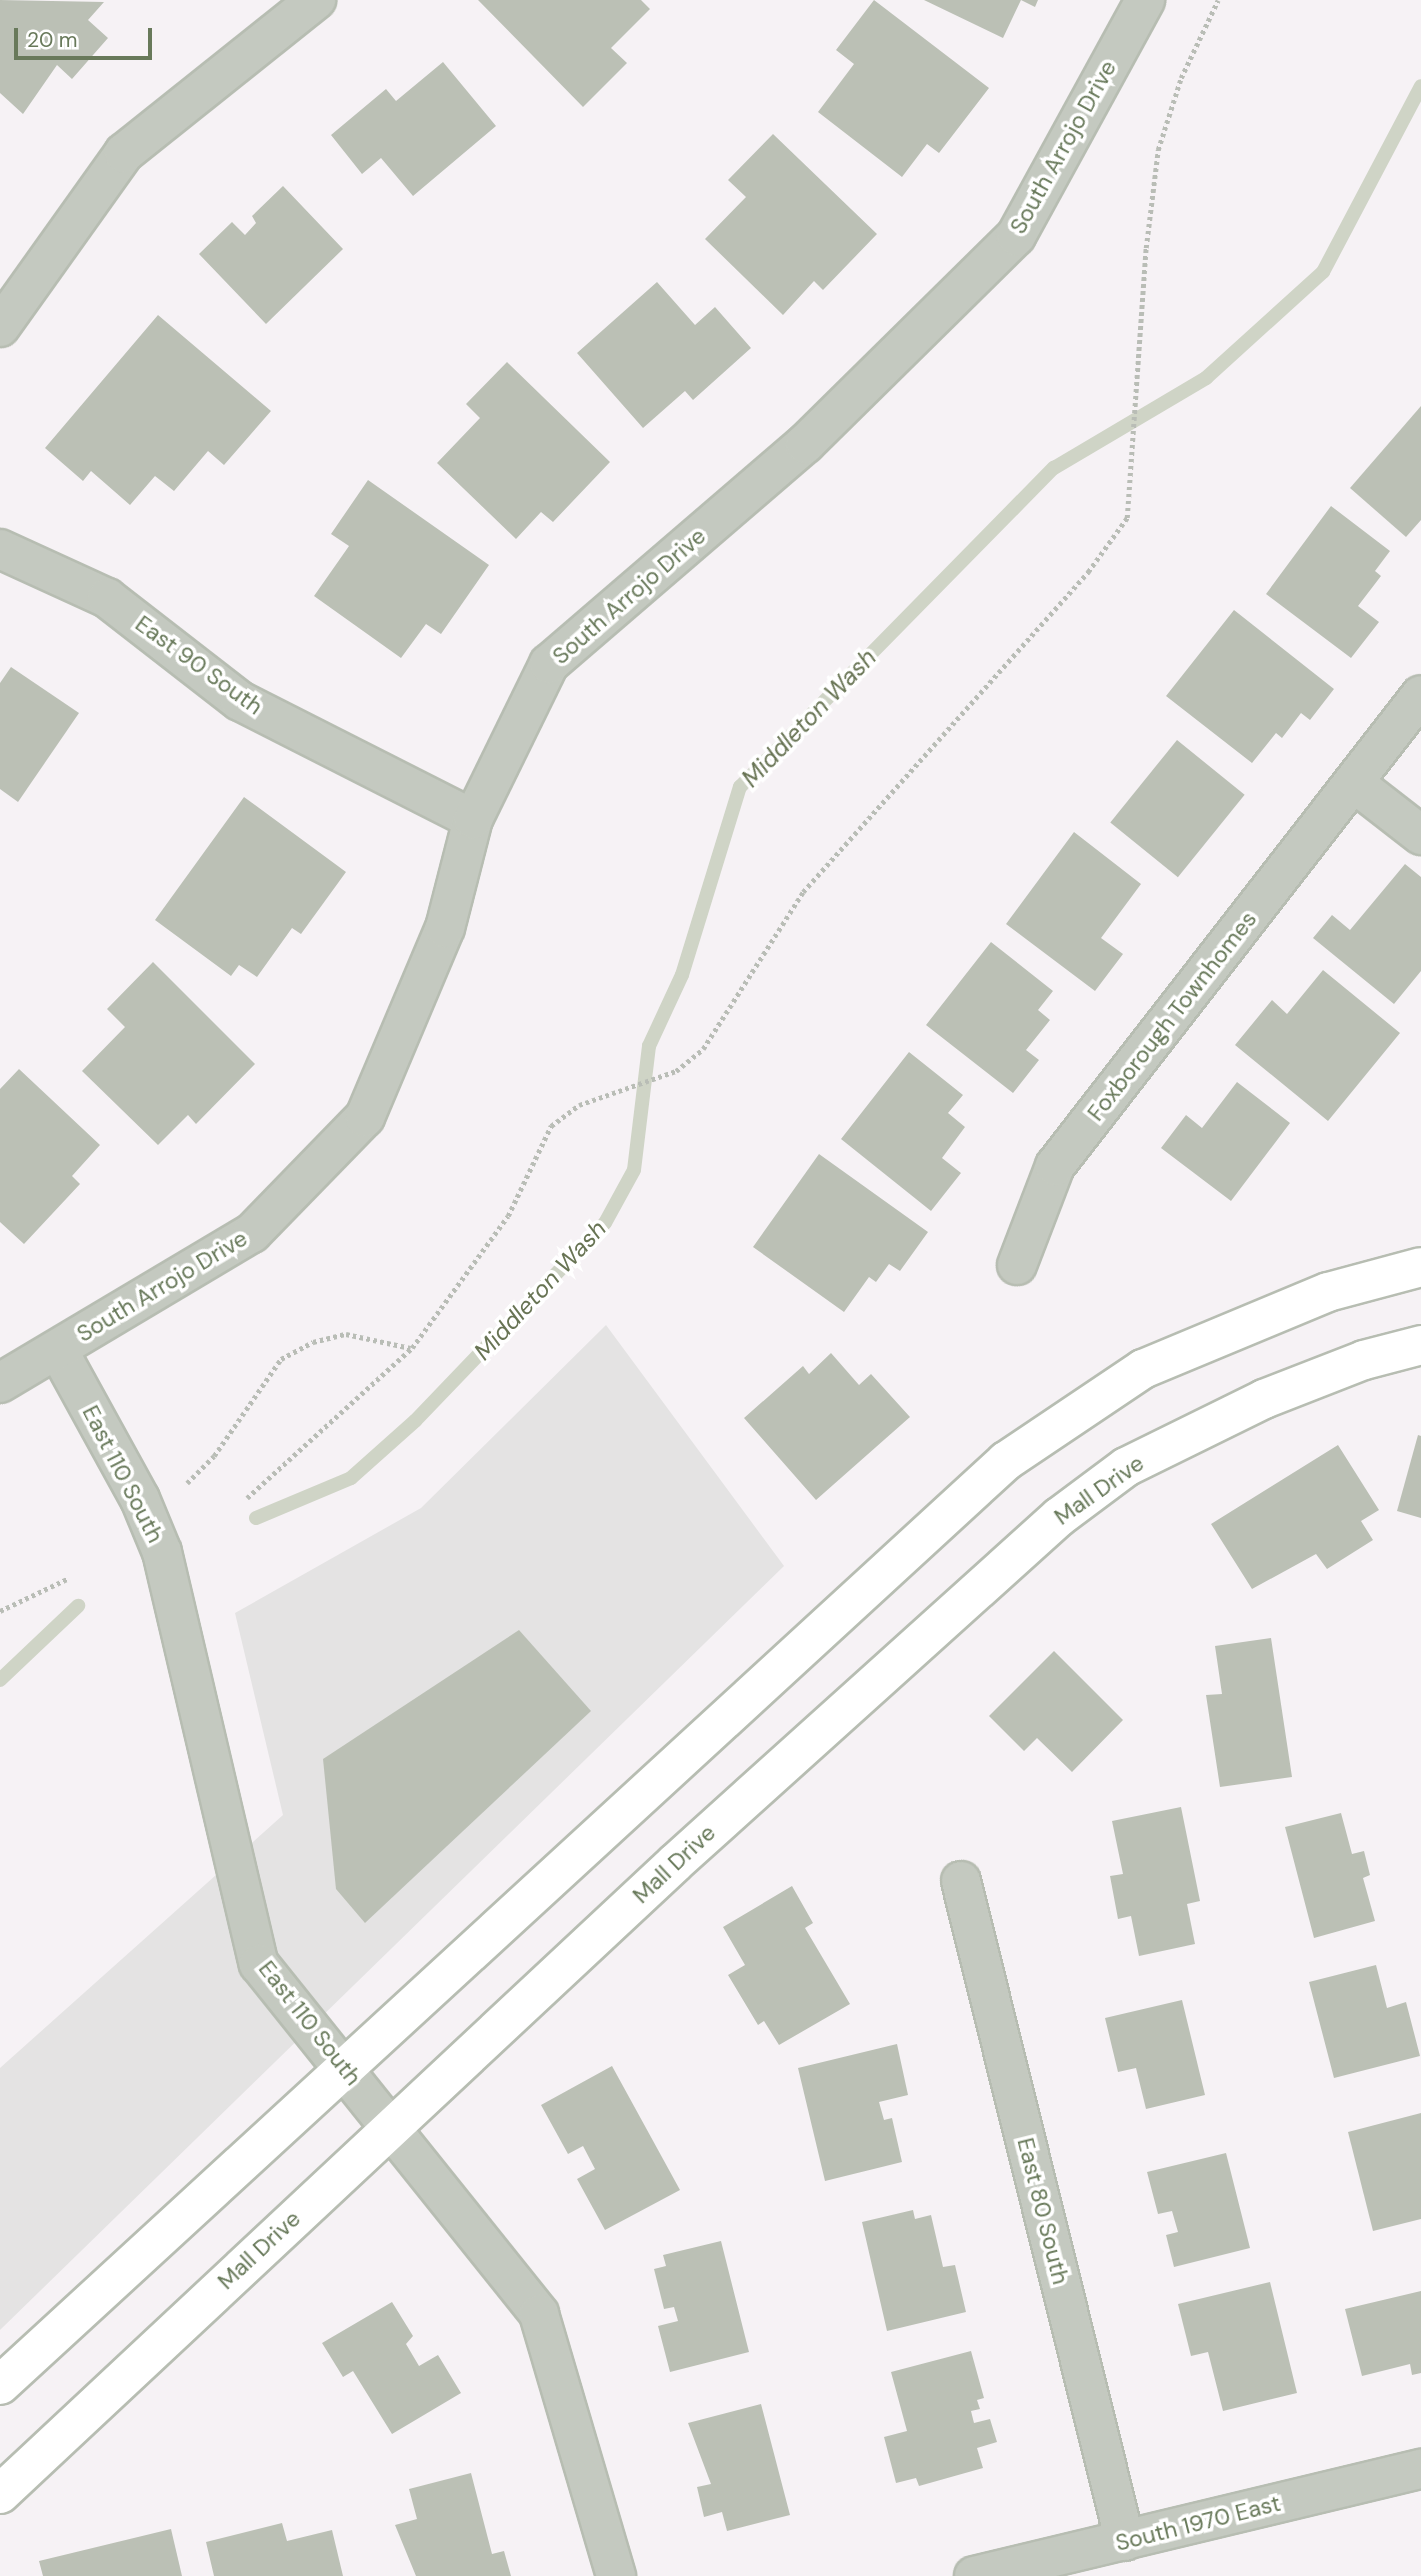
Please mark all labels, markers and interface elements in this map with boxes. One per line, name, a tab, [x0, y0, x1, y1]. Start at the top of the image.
scale bar	[18, 14, 156, 58]
text: 20 m	[27, 26, 78, 54]
street label: South Arrojo Drive	[1004, 56, 1122, 238]
street label: South Arrojo Drive	[547, 522, 711, 670]
street label: East 90 South	[130, 610, 268, 720]
water label: Middleton Wash	[736, 643, 882, 793]
street label: Foxborough Townhomes	[1082, 906, 1262, 1126]
water label: Middleton Wash	[468, 1214, 612, 1366]
street label: South Arrojo Drive	[72, 1224, 252, 1348]
street label: East 110 South	[77, 1401, 169, 1547]
street label: Mall Drive	[1049, 1449, 1149, 1531]
street label: Mall Drive	[627, 1819, 721, 1909]
street label: East 110 South	[253, 1955, 367, 2091]
street label: East 80 South	[1011, 2135, 1075, 2287]
street label: Mall Drive	[212, 2205, 306, 2295]
street label: South 1970 East	[1113, 2489, 1283, 2557]

